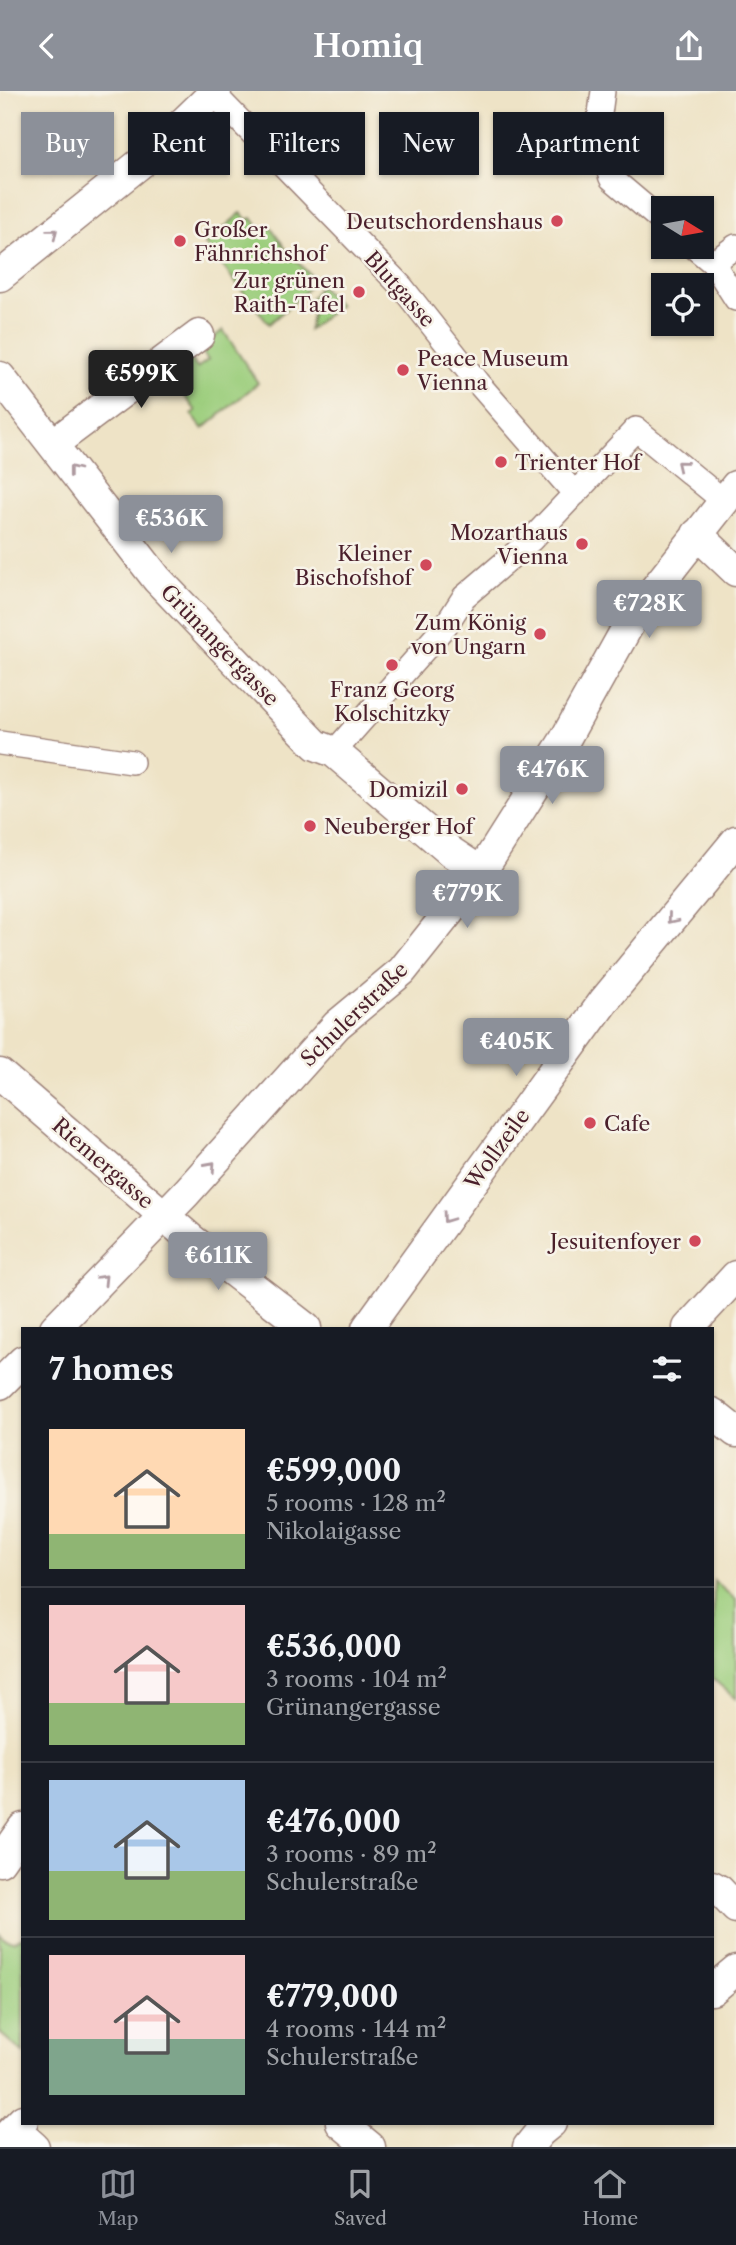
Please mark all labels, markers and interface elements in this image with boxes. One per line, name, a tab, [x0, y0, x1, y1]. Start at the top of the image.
text: Homiq	[313, 26, 423, 65]
icon: back	[28, 27, 66, 65]
icon: share	[670, 27, 708, 65]
chip: Buy	[21, 112, 114, 175]
chip: Rent	[128, 112, 230, 175]
chip: Filters	[244, 112, 365, 175]
chip: New	[379, 112, 479, 175]
chip: Apartment	[493, 112, 664, 175]
north arrow	[651, 196, 714, 259]
map controls	[651, 196, 714, 336]
place label: Deutschordenshaus	[346, 209, 543, 234]
marker: Deutschordenshaus	[549, 213, 565, 229]
place label: Großer Fähnrichshof	[194, 217, 329, 266]
one-way arrow	[46, 229, 58, 242]
marker: Großer Fähnrichshof	[172, 233, 188, 249]
street label: Blutgasse	[360, 246, 440, 332]
place label: Zur grünen Raith-Tafel	[233, 268, 345, 317]
button: locate	[651, 273, 714, 336]
marker: Zur grünen Raith-Tafel	[351, 284, 367, 300]
place label: Peace Museum Vienna	[416, 346, 569, 395]
pin: €599K	[92, 351, 190, 410]
text: €599K	[104, 359, 178, 387]
marker: Peace Museum Vienna	[395, 362, 411, 378]
place label: Trienter Hof	[515, 450, 643, 475]
marker: Trienter Hof	[493, 454, 509, 470]
one-way arrow	[676, 461, 688, 474]
one-way arrow	[69, 466, 82, 478]
pin: €536K	[122, 496, 220, 555]
text: €536K	[135, 504, 207, 532]
place label: Mozarthaus Vienna	[450, 520, 569, 569]
marker: Mozarthaus Vienna	[574, 536, 590, 552]
place label: Kleiner Bischofshof	[295, 541, 414, 590]
marker: Kleiner Bischofshof	[418, 557, 434, 573]
street label: Grünangergasse	[156, 579, 284, 711]
pin: €728K	[600, 581, 698, 640]
text: €728K	[613, 589, 685, 617]
place label: Zum König von Ungarn	[410, 610, 527, 659]
marker: Zum König von Ungarn	[532, 626, 548, 642]
marker: Franz Georg Kolschitzky	[384, 657, 400, 673]
place label: Franz Georg Kolschitzky	[330, 677, 455, 726]
pin: €476K	[503, 747, 601, 806]
text: €476K	[516, 755, 588, 783]
place label: Domizil	[369, 777, 448, 802]
marker: Domizil	[454, 781, 470, 797]
place label: Neuberger Hof	[324, 814, 476, 839]
marker: Neuberger Hof	[302, 818, 318, 834]
pin: €779K	[418, 871, 516, 930]
text: €779K	[432, 879, 502, 907]
one-way arrow	[668, 910, 680, 923]
street label: Schulerstraße	[295, 957, 413, 1071]
pin: €405K	[467, 1019, 565, 1078]
text: €405K	[479, 1027, 553, 1055]
street label: Wollzeile	[459, 1104, 535, 1195]
place label: Cafe	[604, 1111, 650, 1136]
street label: Riemergasse	[47, 1112, 159, 1214]
marker: Cafe	[582, 1115, 598, 1131]
one-way arrow	[203, 1161, 215, 1174]
one-way arrow	[443, 1210, 455, 1223]
place label: Jesuitenfoyer	[547, 1229, 681, 1254]
pin: €611K	[169, 1233, 267, 1292]
marker: Jesuitenfoyer	[687, 1233, 703, 1249]
text: €611K	[184, 1241, 252, 1269]
one-way arrow	[94, 1275, 107, 1288]
icon: filters	[648, 1350, 686, 1388]
text: 7 homes	[49, 1351, 174, 1388]
text: €599,000	[266, 1452, 401, 1489]
icon: home	[105, 1457, 189, 1541]
text: 5 rooms · 128 m²	[266, 1489, 446, 1517]
text: Nikolaigasse	[266, 1517, 401, 1545]
text: €536,000	[266, 1628, 402, 1665]
icon: home	[105, 1633, 189, 1717]
text: 3 rooms · 104 m²	[266, 1665, 447, 1693]
text: Grünangergasse	[266, 1693, 441, 1721]
text: €476,000	[266, 1803, 401, 1840]
icon: home	[105, 1808, 189, 1892]
text: 3 rooms · 89 m²	[266, 1840, 437, 1868]
text: Schulerstraße	[266, 1868, 418, 1896]
text: €779,000	[266, 1978, 398, 2015]
icon: home	[105, 1983, 189, 2067]
text: 4 rooms · 144 m²	[266, 2015, 446, 2043]
text: Schulerstraße	[266, 2043, 418, 2071]
tab: Map	[98, 2165, 139, 2230]
tab: Saved	[334, 2165, 387, 2230]
tab: Home	[582, 2165, 638, 2230]

